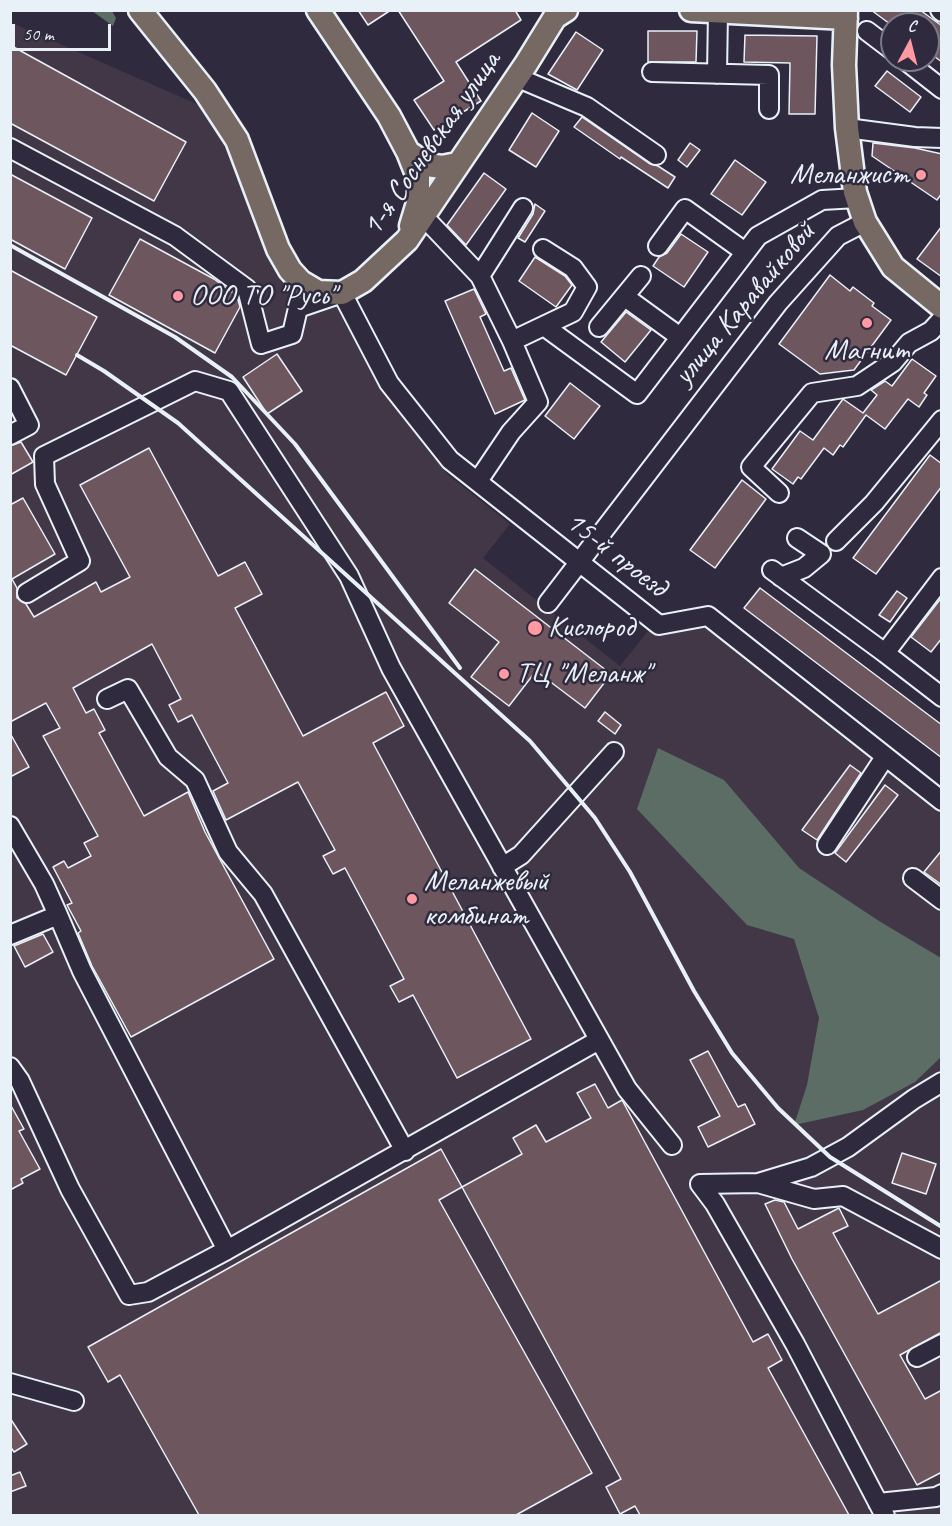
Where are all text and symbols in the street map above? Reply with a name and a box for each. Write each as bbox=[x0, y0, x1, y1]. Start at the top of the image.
scale bar bbox=[15, 12, 114, 50]
north arrow bbox=[880, 12, 940, 72]
text: С bbox=[907, 16, 917, 37]
text: 50 m bbox=[23, 23, 54, 45]
street label: 1-я Сосневская улица bbox=[355, 45, 509, 243]
place label: Меланжист bbox=[790, 157, 909, 193]
marker: Меланжист bbox=[914, 168, 928, 182]
street label: улица Каравайковой bbox=[666, 215, 824, 393]
place label: ООО ТО "Русь" bbox=[190, 278, 335, 314]
marker: ООО ТО "Русь" bbox=[171, 289, 185, 303]
marker: Магнит bbox=[860, 316, 874, 330]
place label: Магнит bbox=[824, 333, 910, 369]
street label: 15-й проезд bbox=[558, 504, 674, 606]
place label: Кислород bbox=[548, 610, 635, 646]
marker: Кислород bbox=[526, 619, 544, 637]
place label: ТЦ "Меланж" bbox=[516, 656, 650, 692]
marker: ТЦ "Меланж" bbox=[497, 667, 511, 681]
place label: Меланжевый комбинат bbox=[424, 864, 549, 934]
marker: Меланжевый комбинат bbox=[405, 892, 419, 906]

